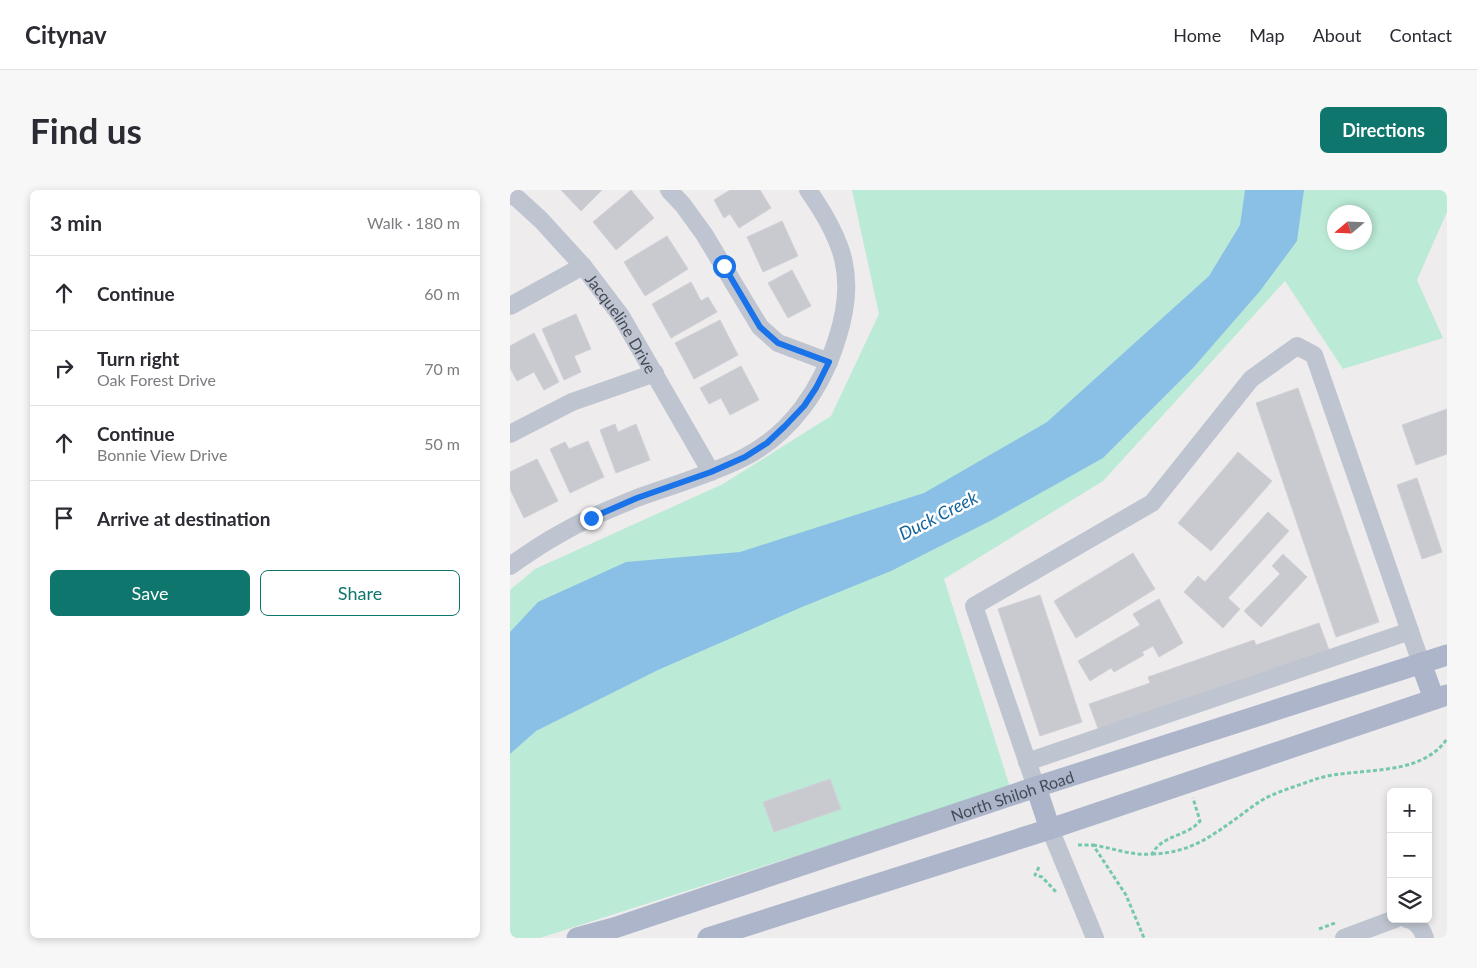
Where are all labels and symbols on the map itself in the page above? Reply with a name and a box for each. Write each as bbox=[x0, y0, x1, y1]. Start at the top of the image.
north arrow bbox=[1327, 205, 1372, 250]
route start bbox=[713, 255, 736, 278]
street label: Jacqueline Drive bbox=[582, 269, 661, 376]
water label: Duck Creek bbox=[895, 486, 982, 544]
route end bbox=[580, 507, 603, 530]
street label: North Shiloh Road bbox=[948, 766, 1076, 824]

